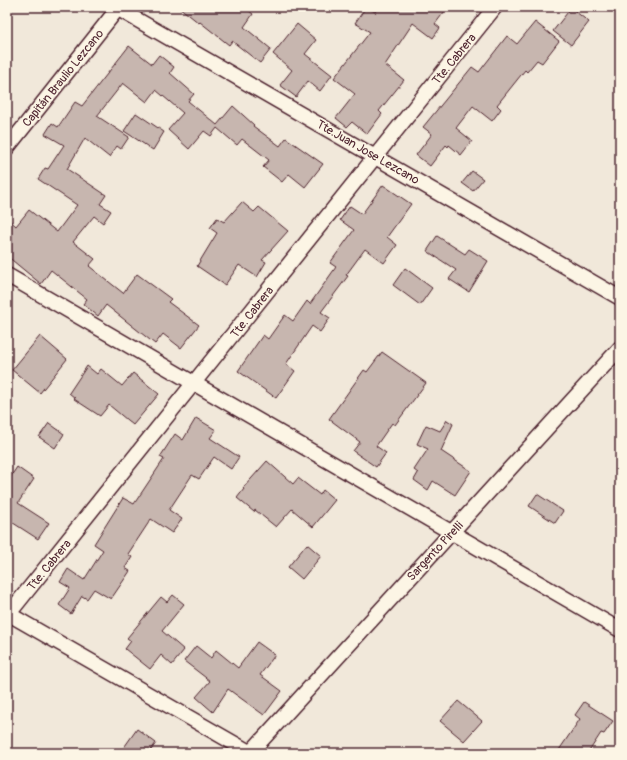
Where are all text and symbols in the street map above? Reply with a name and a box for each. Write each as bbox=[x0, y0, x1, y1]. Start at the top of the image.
street label: Capitán Braulio Lezcano bbox=[20, 26, 108, 130]
street label: Tte. Cabrera bbox=[429, 30, 480, 88]
street label: Tte.Juan Jose Lezcano bbox=[314, 117, 422, 188]
street label: Tte. Cabrera bbox=[228, 283, 277, 341]
street label: Sargento Pirelli bbox=[404, 519, 467, 584]
street label: Tte. Cabrera bbox=[24, 536, 75, 594]

